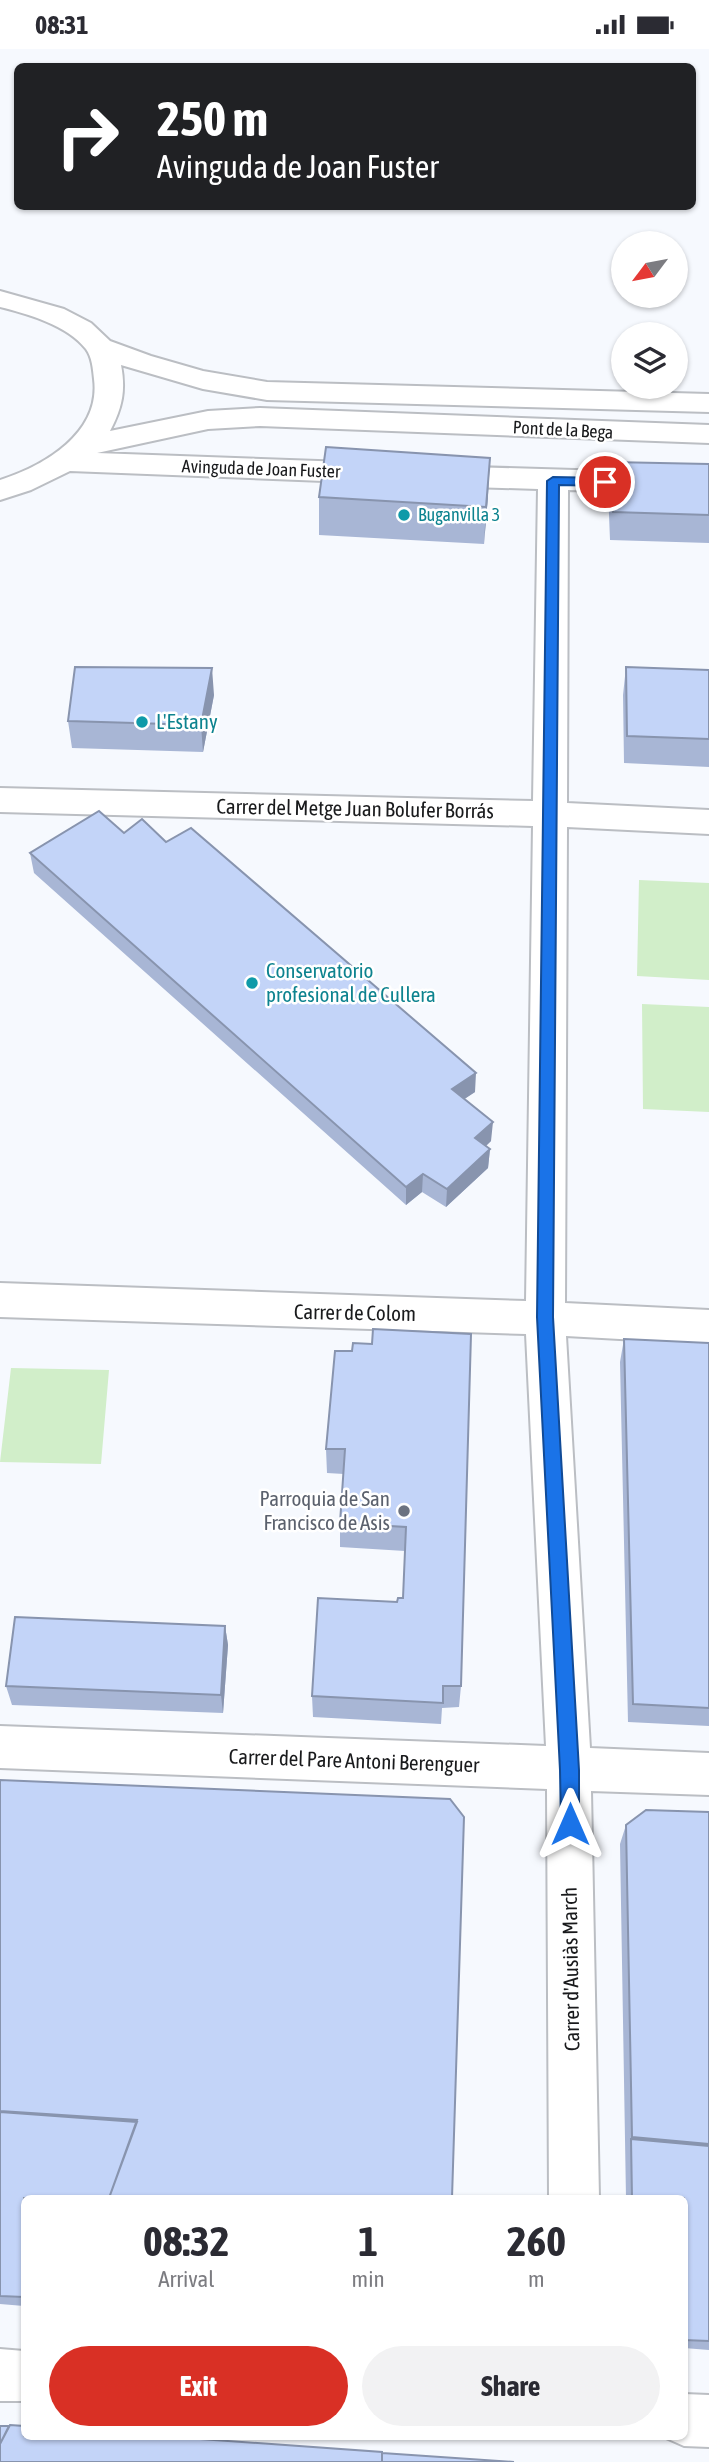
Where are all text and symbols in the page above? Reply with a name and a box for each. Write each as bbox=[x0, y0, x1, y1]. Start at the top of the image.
text: 08:31 bbox=[35, 10, 89, 40]
text: 250 m bbox=[157, 90, 268, 146]
icon: right bbox=[42, 91, 133, 182]
text: Avinguda de Joan Fuster bbox=[157, 148, 439, 185]
north arrow bbox=[611, 231, 688, 308]
map controls bbox=[611, 231, 688, 399]
button: layers bbox=[611, 322, 688, 399]
street label: Pont de la Bega bbox=[512, 416, 614, 443]
pin bbox=[575, 452, 635, 512]
street label: Avinguda de Joan Fuster bbox=[181, 455, 341, 482]
icon: arrive bbox=[586, 463, 624, 501]
place label: Buganvilla 3 bbox=[418, 504, 500, 525]
marker: Buganvilla 3 bbox=[396, 507, 412, 523]
place label: L'Estany bbox=[156, 709, 218, 733]
marker: L'Estany bbox=[134, 714, 150, 730]
street label: Carrer del Metge Juan Bolufer Borrás bbox=[216, 794, 494, 822]
place label: Conservatorio profesional de Cullera bbox=[266, 958, 436, 1006]
marker: Conservatorio profesional de Cullera bbox=[244, 975, 260, 991]
street label: Carrer de Colom bbox=[294, 1299, 416, 1325]
place label: Parroquia de San Francisco de Asis bbox=[259, 1486, 390, 1534]
marker: Parroquia de San Francisco de Asis bbox=[396, 1503, 412, 1519]
street label: Carrer del Pare Antoni Berenguer bbox=[228, 1744, 481, 1776]
position arrow bbox=[533, 1787, 607, 1861]
street label: Carrer d'Ausiàs March bbox=[557, 1887, 583, 2051]
text: 08:32 bbox=[143, 2217, 230, 2265]
text: 1 bbox=[358, 2217, 378, 2265]
text: 260 bbox=[507, 2217, 566, 2265]
text: Arrival bbox=[158, 2266, 214, 2292]
text: min bbox=[352, 2266, 385, 2292]
text: m bbox=[528, 2266, 545, 2292]
button: Exit bbox=[49, 2346, 348, 2426]
button: Share bbox=[362, 2346, 660, 2426]

